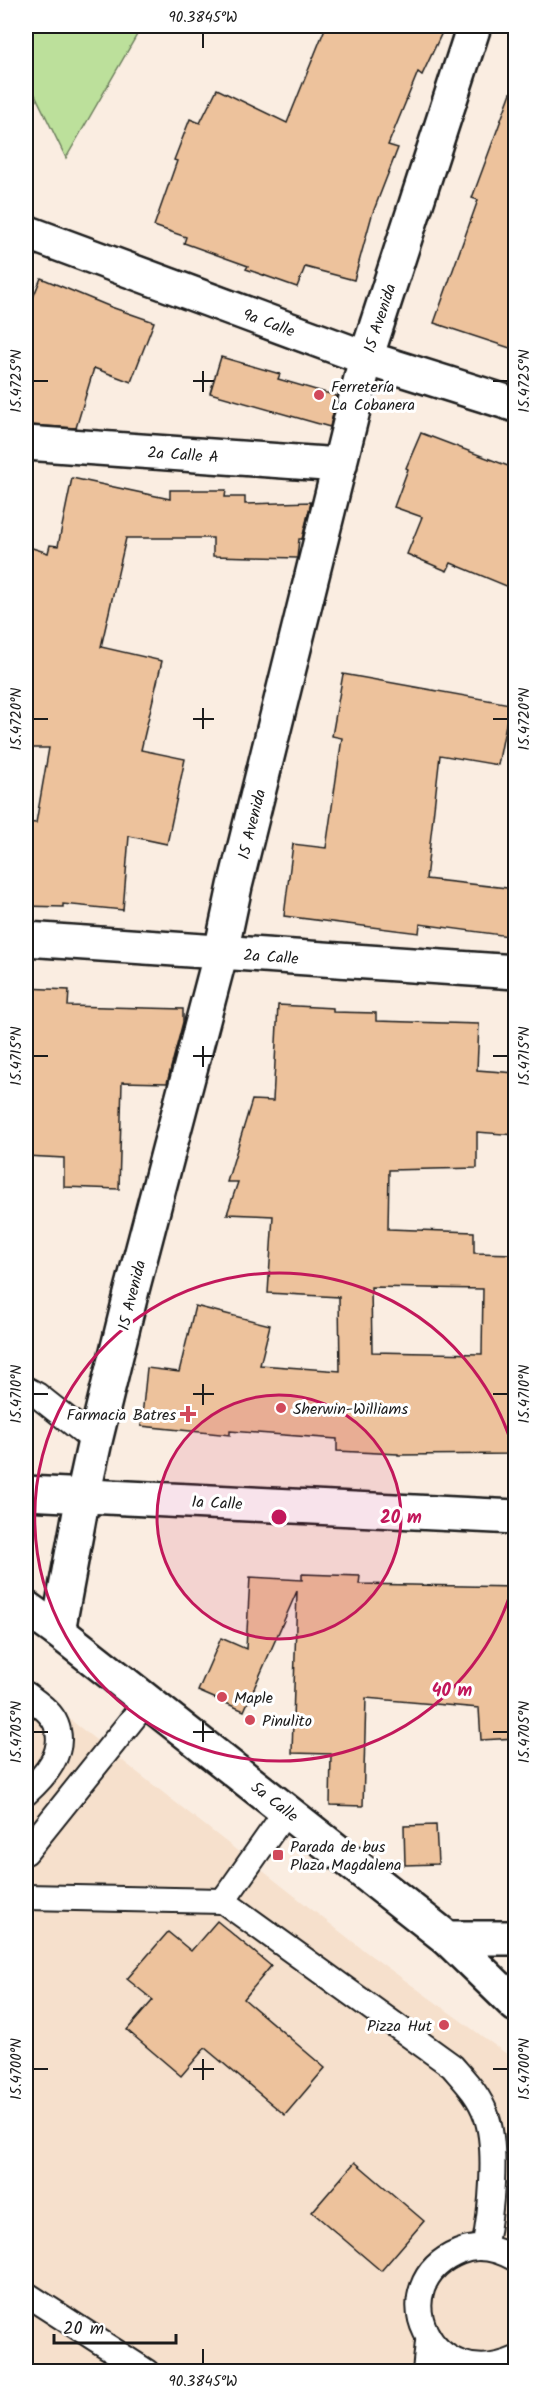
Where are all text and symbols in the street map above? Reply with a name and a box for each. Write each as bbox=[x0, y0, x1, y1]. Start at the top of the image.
text: 90.3845°W bbox=[168, 6, 238, 30]
street label: 15 Avenida bbox=[357, 281, 403, 356]
street label: 9a Calle bbox=[239, 302, 298, 344]
text: 15.4725°N bbox=[5, 349, 29, 413]
text: 15.4725°N bbox=[513, 349, 537, 413]
place label: Ferretería La Cobanera bbox=[331, 375, 415, 418]
marker: Ferretería La Cobanera bbox=[312, 388, 326, 402]
street label: 2a Calle A bbox=[146, 441, 220, 470]
text: 15.4720°N bbox=[5, 688, 29, 750]
text: 15.4720°N bbox=[513, 688, 537, 750]
street label: 15 Avenida bbox=[232, 787, 273, 862]
street label: 2a Calle bbox=[242, 943, 299, 972]
text: 15.4715°N bbox=[5, 1026, 29, 1086]
text: 15.4715°N bbox=[513, 1026, 537, 1086]
street label: 15 Avenida bbox=[112, 1258, 153, 1333]
text: 15.4710°N bbox=[5, 1365, 29, 1423]
text: 15.4710°N bbox=[513, 1365, 537, 1423]
place label: Sherwin-Williams bbox=[293, 1397, 408, 1422]
marker: Sherwin-Williams bbox=[274, 1401, 288, 1415]
place label: Farmacia Batres bbox=[67, 1403, 176, 1428]
marker: Farmacia Batres bbox=[181, 1407, 195, 1421]
street label: 1a Calle bbox=[191, 1490, 243, 1517]
text: 20 m bbox=[380, 1504, 422, 1533]
centre of rings bbox=[269, 1507, 289, 1527]
text: 40 m bbox=[432, 1677, 473, 1706]
place label: Maple bbox=[234, 1686, 273, 1711]
marker: Maple bbox=[215, 1690, 229, 1704]
text: 15.4705°N bbox=[5, 1701, 29, 1763]
text: 15.4705°N bbox=[513, 1701, 537, 1763]
place label: Pinulito bbox=[262, 1709, 312, 1734]
marker: Pinulito bbox=[243, 1713, 257, 1727]
street label: 5a Calle bbox=[245, 1776, 303, 1829]
place label: Parada de bus Plaza Magdalena bbox=[290, 1835, 401, 1878]
marker: Parada de bus Plaza Magdalena bbox=[271, 1848, 285, 1862]
place label: Pizza Hut bbox=[367, 2014, 433, 2039]
marker: Pizza Hut bbox=[437, 2018, 451, 2032]
text: 15.4700°N bbox=[5, 2038, 29, 2100]
text: 15.4700°N bbox=[513, 2038, 537, 2100]
scale bar bbox=[54, 2307, 176, 2345]
text: 20 m bbox=[63, 2315, 104, 2344]
text: 90.3845°W bbox=[168, 2370, 238, 2394]

